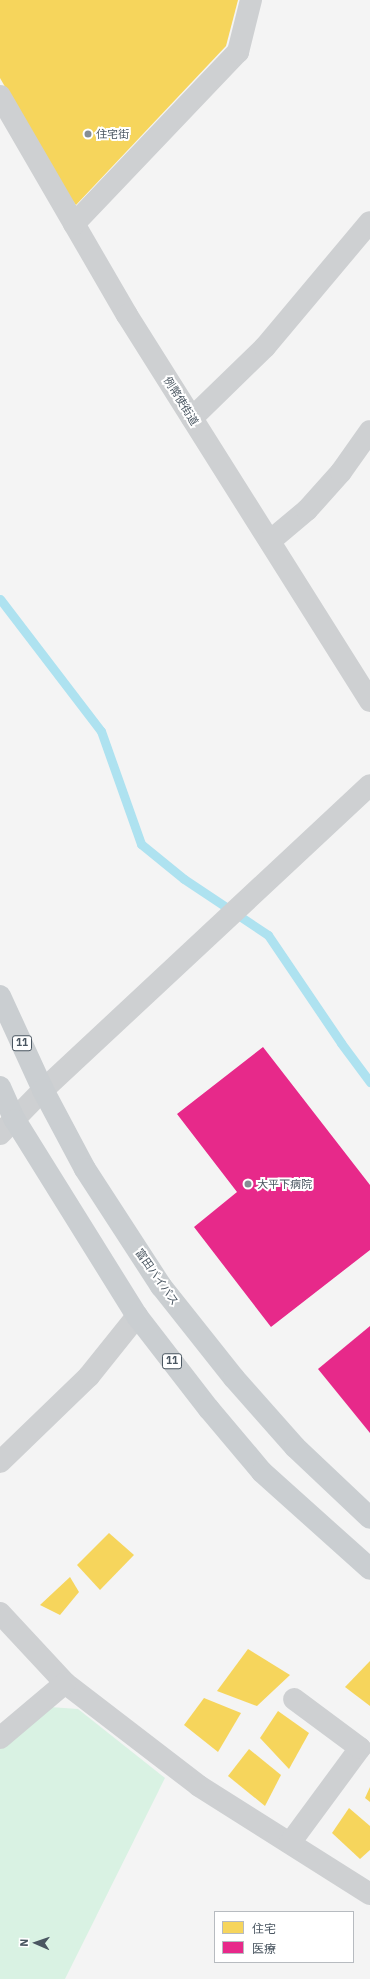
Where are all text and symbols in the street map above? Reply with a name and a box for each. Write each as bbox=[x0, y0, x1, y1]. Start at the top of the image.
place label: 住宅街 bbox=[96, 127, 129, 141]
marker: 住宅街 bbox=[83, 129, 93, 139]
street label: 例幣使街道 bbox=[161, 374, 201, 428]
road number: 11 bbox=[12, 1035, 32, 1051]
place label: 大平下病院 bbox=[257, 1177, 312, 1191]
marker: 大平下病院 bbox=[242, 1178, 254, 1190]
street label: 富田バイパス bbox=[133, 1246, 181, 1308]
road number: 11 bbox=[162, 1353, 182, 1369]
legend bbox=[214, 1911, 354, 1963]
text: 住宅 bbox=[252, 1921, 276, 1936]
north arrow bbox=[16, 1923, 56, 1963]
text: N bbox=[17, 1938, 31, 1947]
text: 医療 bbox=[252, 1941, 276, 1956]

